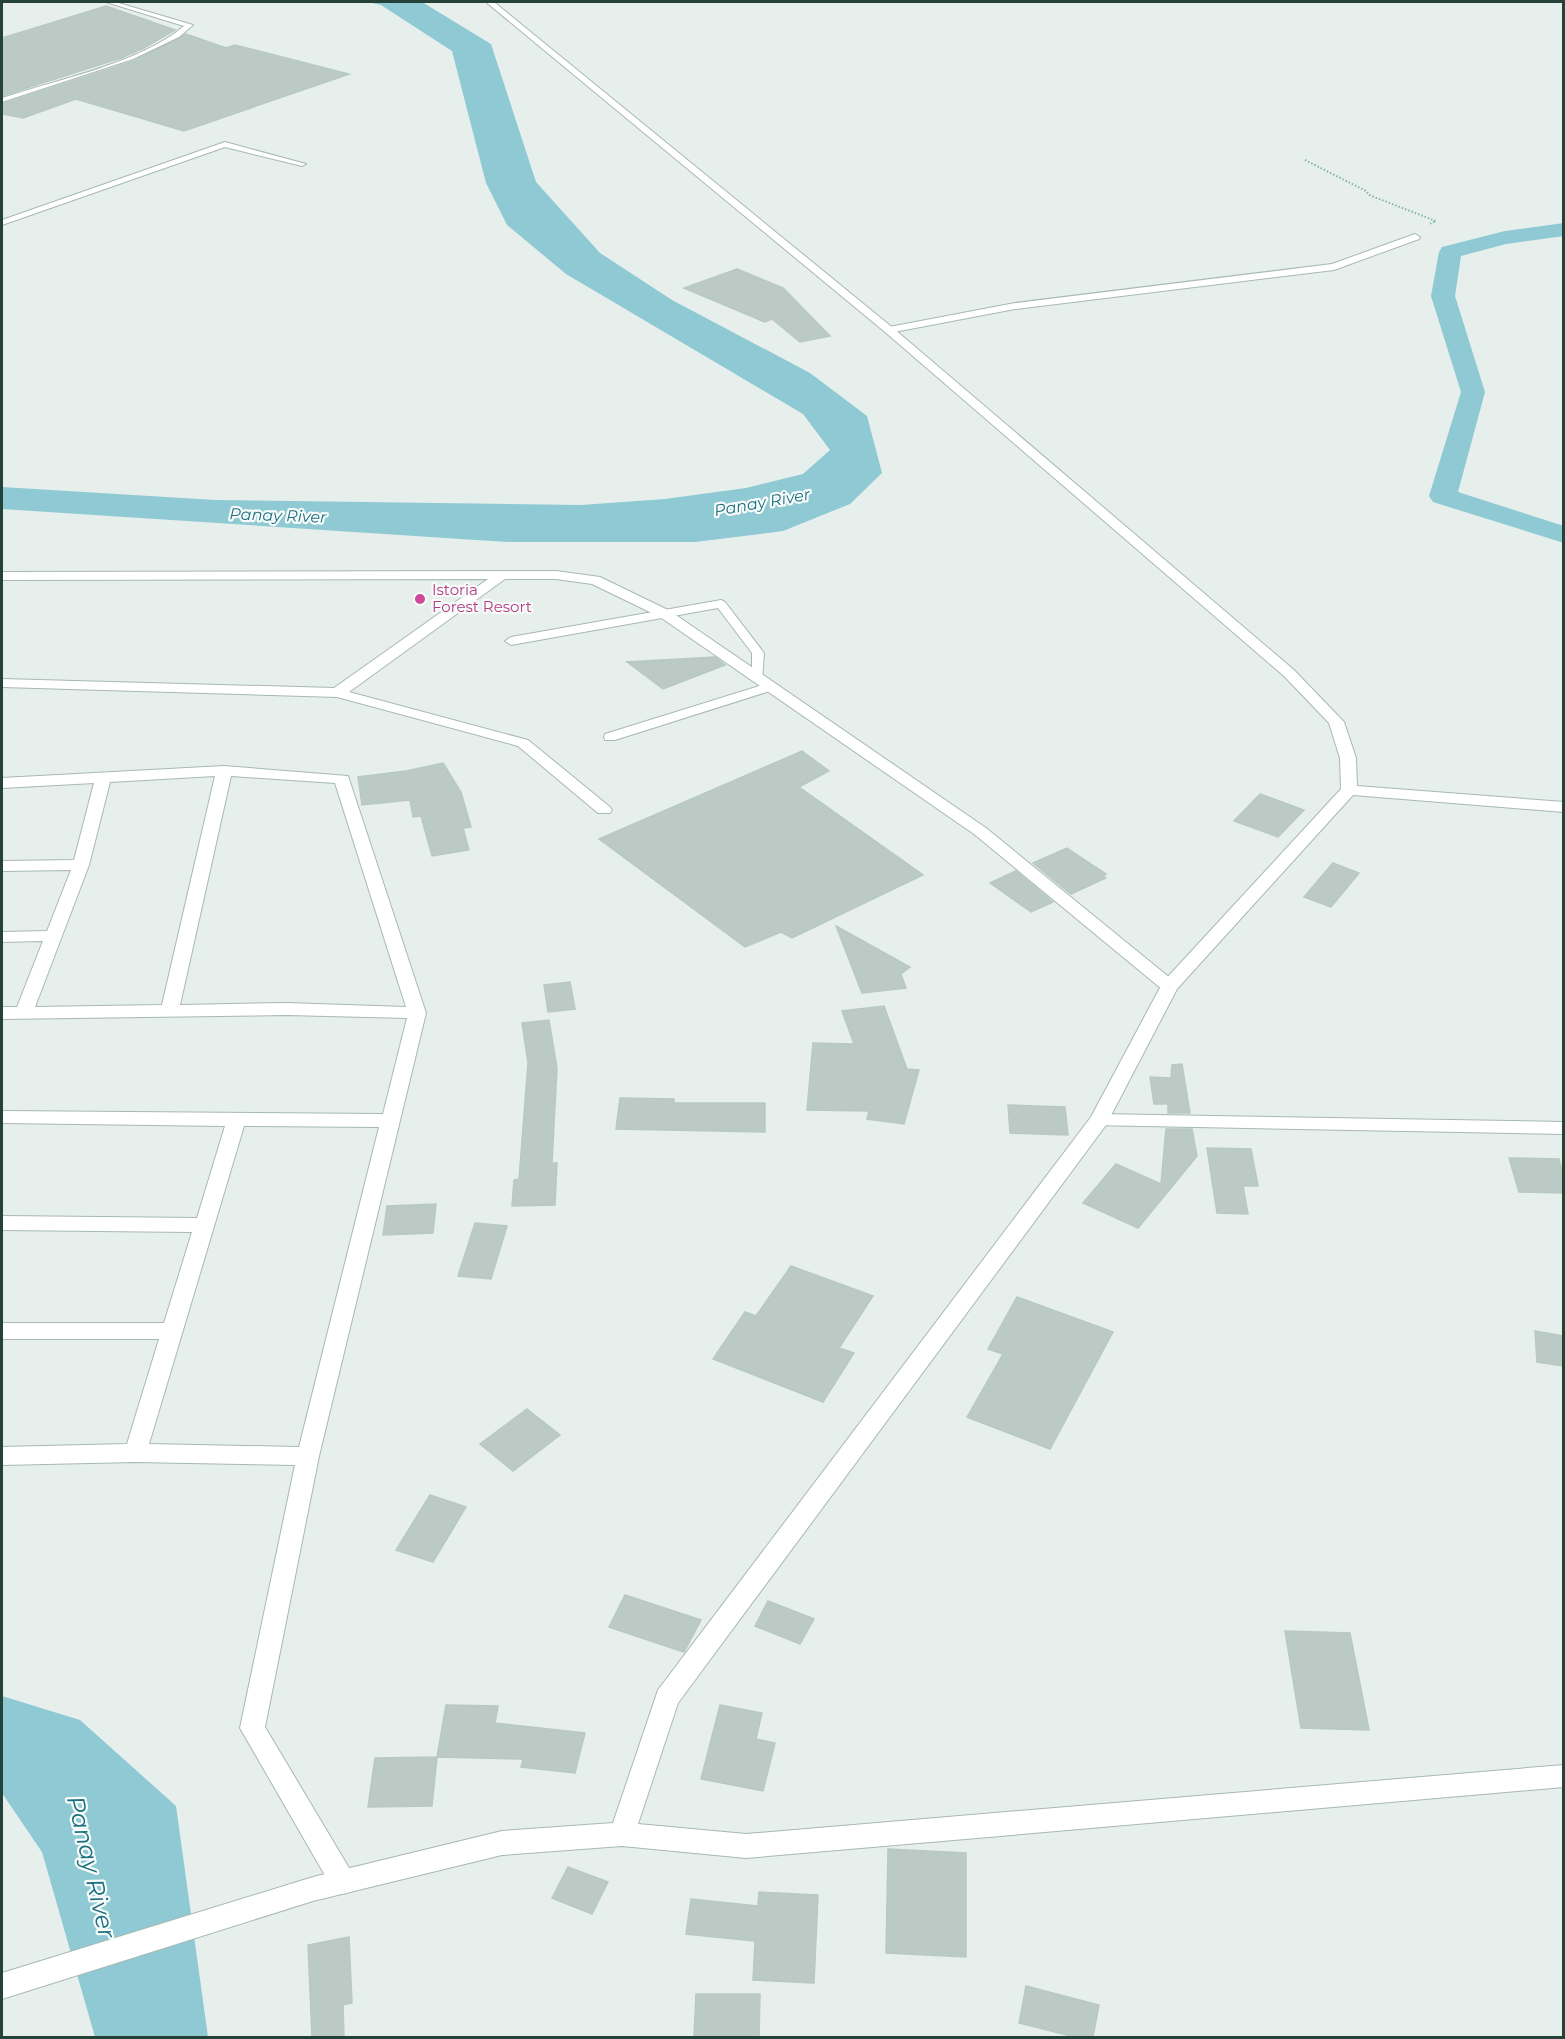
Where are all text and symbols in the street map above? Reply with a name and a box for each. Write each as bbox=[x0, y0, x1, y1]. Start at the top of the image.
water label: Panay River bbox=[713, 485, 812, 520]
water label: Panay River bbox=[229, 504, 327, 527]
place label: Istoria Forest Resort bbox=[432, 580, 532, 616]
marker: Istoria Forest Resort bbox=[413, 592, 427, 606]
water label: Panay River bbox=[61, 1793, 122, 1942]

